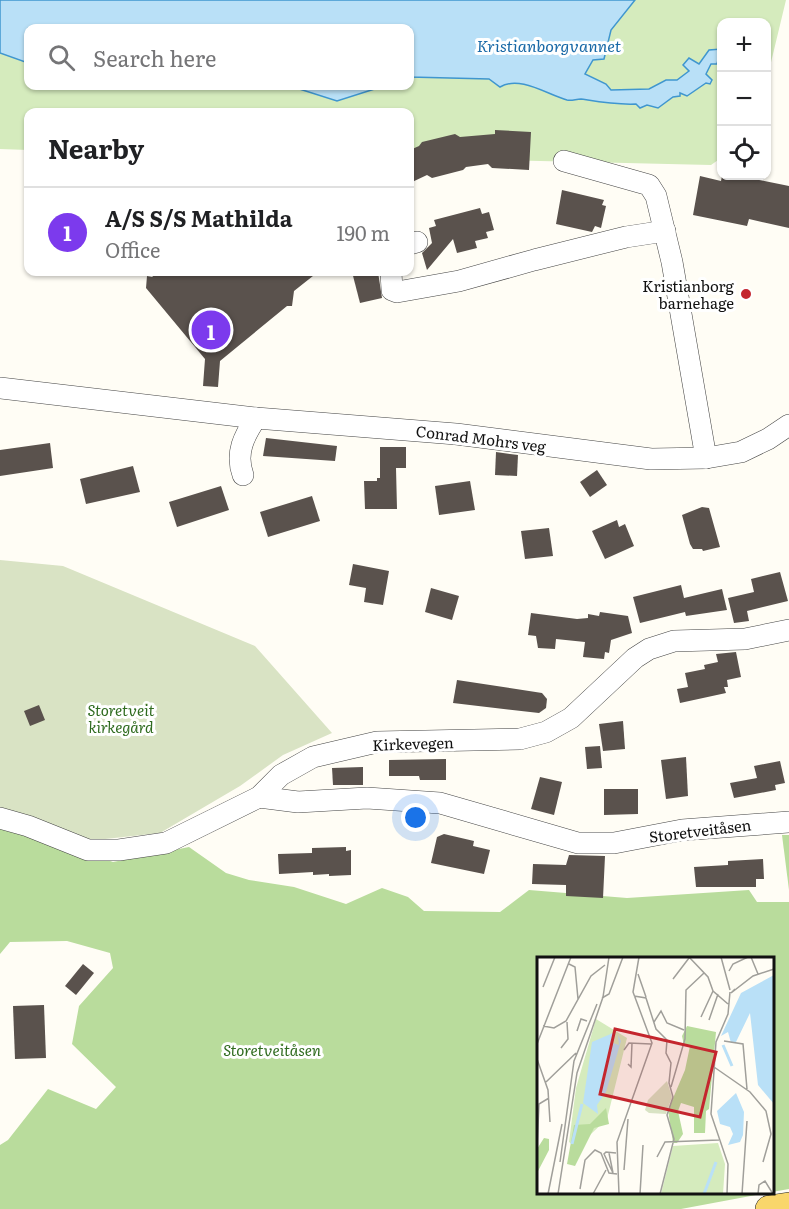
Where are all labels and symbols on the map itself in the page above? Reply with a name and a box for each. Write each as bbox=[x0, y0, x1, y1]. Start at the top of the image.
water label: Kristianborgvannet bbox=[477, 33, 622, 57]
place label: Kristianborg barnehage bbox=[642, 274, 735, 314]
marker: Kristianborg barnehage bbox=[739, 287, 753, 301]
pin: 1 bbox=[192, 308, 230, 352]
street label: Conrad Mohrs veg bbox=[415, 419, 548, 457]
park label: Storetveit kirkegård bbox=[88, 698, 154, 738]
street label: Kirkevegen bbox=[372, 730, 454, 756]
your location bbox=[401, 803, 430, 832]
street label: Storetveitåsen bbox=[647, 812, 753, 848]
inset map bbox=[537, 957, 774, 1194]
park label: Storetveitåsen bbox=[223, 1038, 321, 1061]

